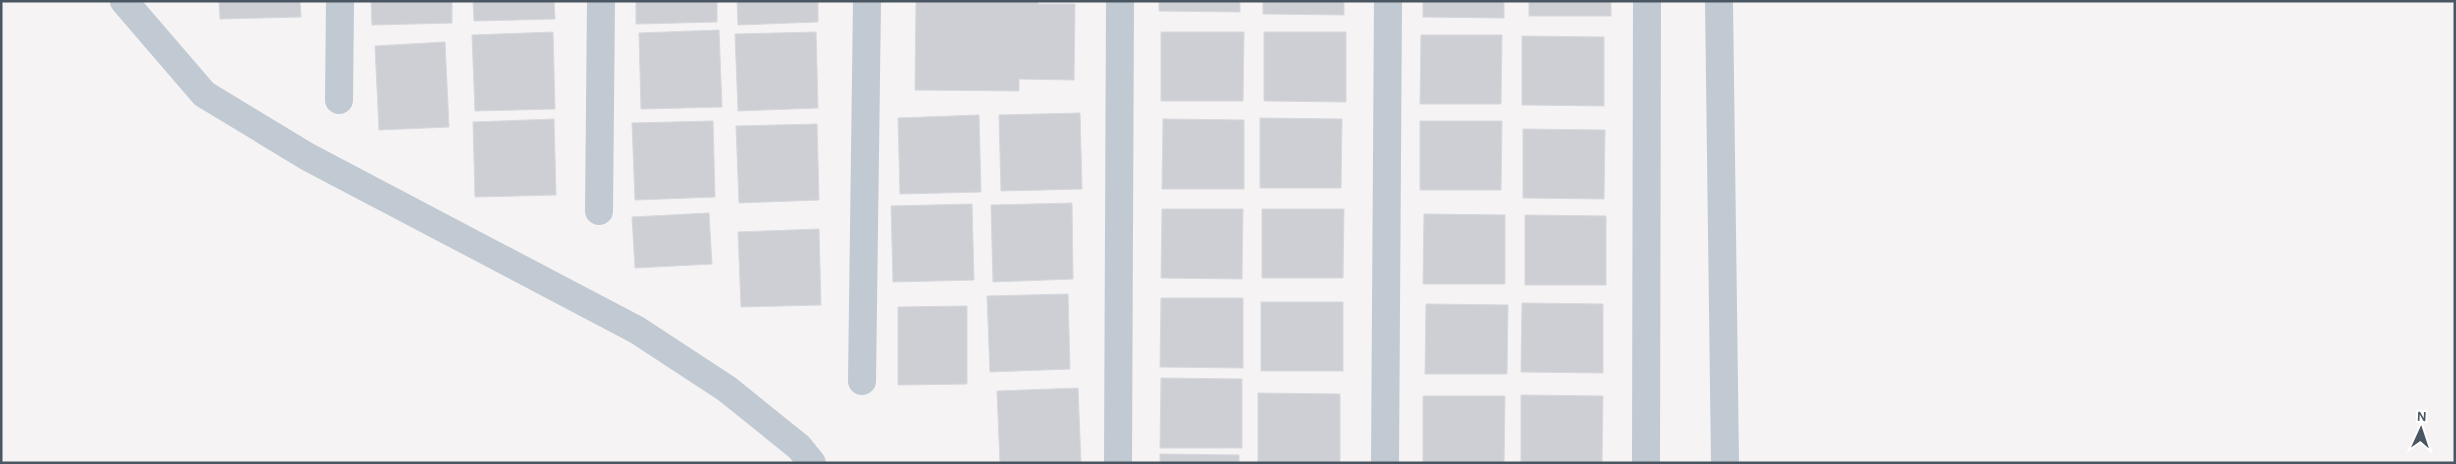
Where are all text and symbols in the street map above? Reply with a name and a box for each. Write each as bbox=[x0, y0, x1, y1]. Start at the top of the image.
north arrow bbox=[2396, 404, 2446, 454]
text: N bbox=[2416, 408, 2427, 425]

